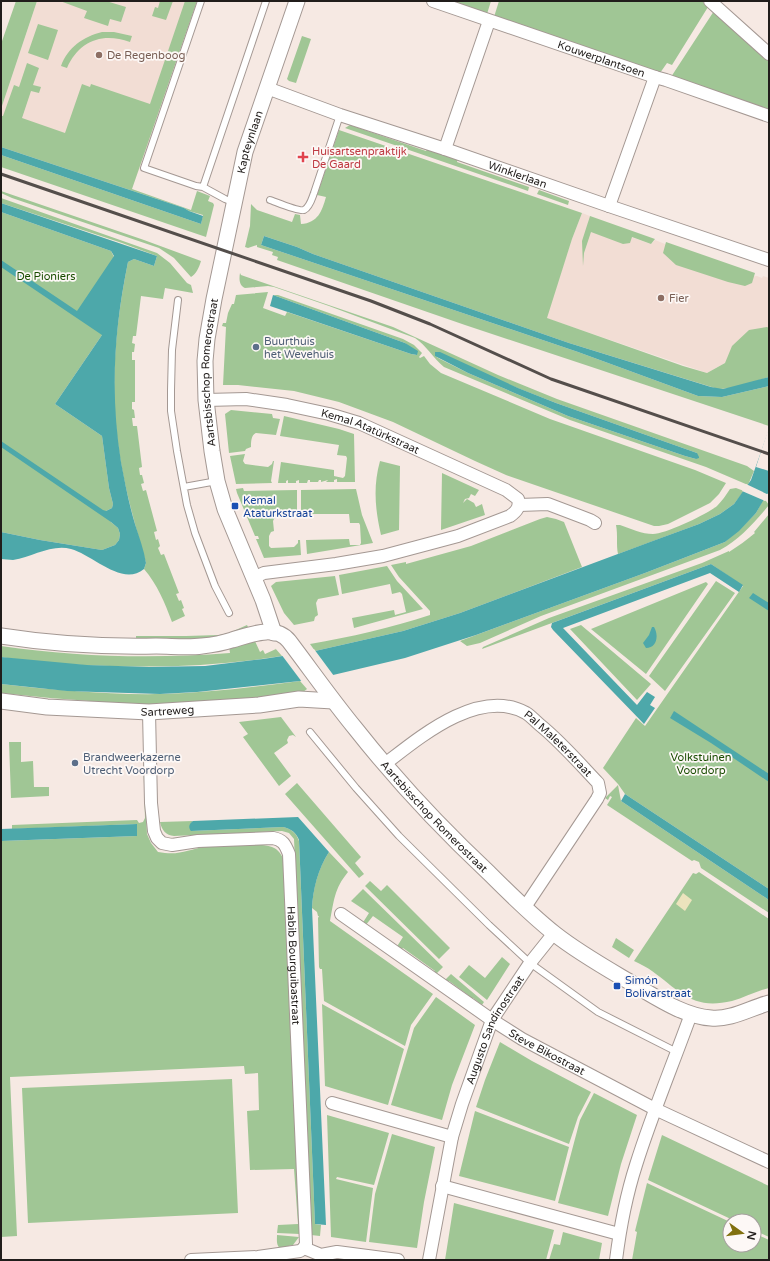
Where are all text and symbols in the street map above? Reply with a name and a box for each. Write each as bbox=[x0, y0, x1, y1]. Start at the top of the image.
street label: Kouwerplantsoen bbox=[556, 38, 647, 80]
place label: De Regenboog bbox=[107, 49, 185, 62]
marker: De Regenboog bbox=[94, 50, 104, 60]
street label: Kapteynlaan bbox=[234, 109, 265, 175]
place label: Huisartsenpraktijk De Gaard bbox=[312, 145, 407, 171]
marker: Huisartsenpraktijk De Gaard bbox=[297, 151, 309, 163]
street label: Winklerlaan bbox=[486, 158, 549, 190]
park label: De Pioniers bbox=[16, 270, 76, 283]
place label: Fier bbox=[669, 292, 690, 305]
marker: Fier bbox=[656, 293, 666, 303]
street label: Aartsbisschop Romerostraat bbox=[198, 297, 221, 447]
place label: Buurthuis het Wevehuis bbox=[264, 335, 334, 361]
marker: Buurthuis het Wevehuis bbox=[251, 342, 261, 352]
street label: Kemal Atatürkstraat bbox=[320, 406, 422, 456]
place label: Kemal Ataturkstraat bbox=[243, 494, 312, 520]
marker: Kemal Ataturkstraat bbox=[230, 501, 240, 511]
street label: Sartreweg bbox=[140, 703, 195, 719]
street label: Pal Maleterstraat bbox=[522, 707, 595, 779]
place label: Brandweerkazerne Utrecht Voordorp bbox=[83, 751, 181, 777]
park label: Volkstuinen Voordorp bbox=[671, 751, 731, 777]
marker: Brandweerkazerne Utrecht Voordorp bbox=[70, 758, 80, 768]
street label: Aartsbisschop Romerostraat bbox=[378, 758, 491, 875]
street label: Habib Bourguibastraat bbox=[285, 906, 303, 1025]
street label: Augusto Sandinostraat bbox=[463, 973, 526, 1086]
place label: Simón Bolivarstraat bbox=[625, 974, 691, 1000]
marker: Simón Bolivarstraat bbox=[612, 981, 622, 991]
street label: Steve Bikostraat bbox=[506, 1026, 587, 1078]
north arrow bbox=[722, 1213, 762, 1253]
text: N bbox=[744, 1229, 759, 1241]

